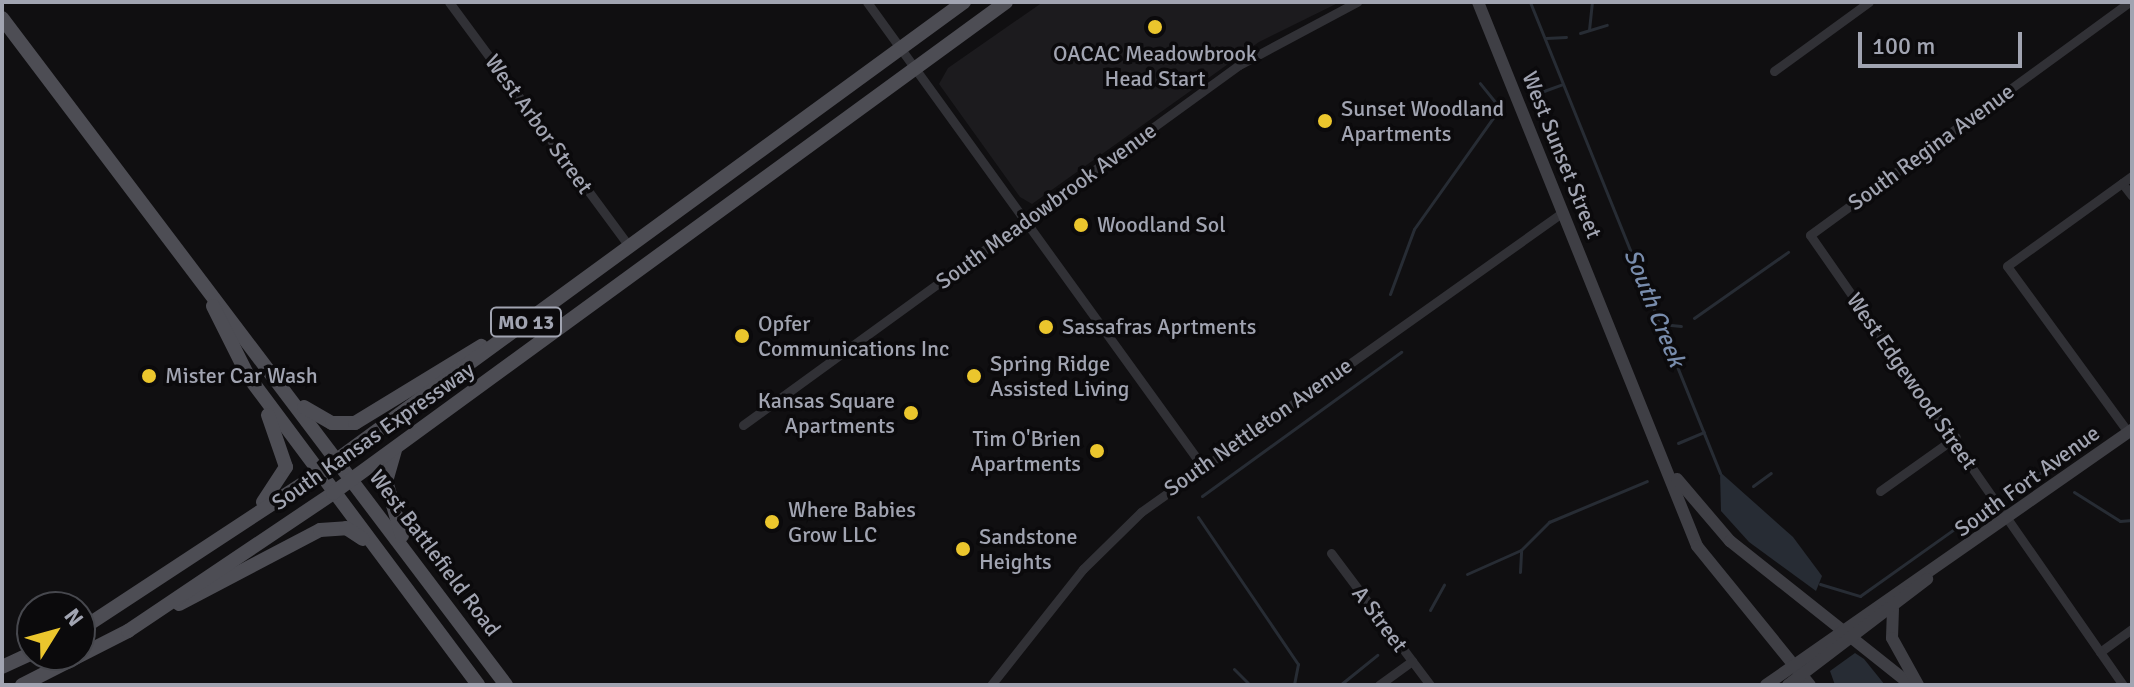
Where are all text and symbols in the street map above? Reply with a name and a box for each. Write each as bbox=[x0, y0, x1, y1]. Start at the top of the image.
scale bar bbox=[1862, 16, 2026, 66]
marker: OACAC Meadowbrook Head Start bbox=[1146, 18, 1164, 36]
text: 100 m bbox=[1872, 31, 1935, 61]
place label: OACAC Meadowbrook Head Start bbox=[1053, 40, 1257, 92]
street label: West Arbor Street bbox=[480, 49, 598, 199]
street label: West Sunset Street bbox=[1516, 68, 1608, 242]
street label: South Regina Avenue bbox=[1843, 78, 2019, 216]
place label: Sunset Woodland Apartments bbox=[1341, 95, 1504, 146]
marker: Sunset Woodland Apartments bbox=[1316, 112, 1334, 130]
street label: South Meadowbrook Avenue bbox=[931, 117, 1161, 295]
place label: Woodland Sol bbox=[1097, 212, 1226, 238]
marker: Woodland Sol bbox=[1072, 216, 1090, 234]
water label: South Creek bbox=[1617, 245, 1691, 371]
street label: West Edgewood Street bbox=[1841, 288, 1983, 474]
road number: MO 13 bbox=[490, 306, 562, 338]
place label: Opfer Communications Inc bbox=[758, 310, 949, 362]
place label: Sassafras Aprtments bbox=[1062, 314, 1256, 340]
marker: Sassafras Aprtments bbox=[1037, 318, 1055, 336]
marker: Opfer Communications Inc bbox=[733, 327, 751, 345]
place label: Spring Ridge Assisted Living bbox=[990, 350, 1129, 402]
street label: South Nettleton Avenue bbox=[1159, 352, 1357, 502]
street label: South Kansas Expressway bbox=[267, 356, 479, 516]
place label: Mister Car Wash bbox=[165, 363, 318, 389]
marker: Mister Car Wash bbox=[140, 367, 158, 385]
marker: Spring Ridge Assisted Living bbox=[965, 367, 983, 385]
place label: Kansas Square Apartments bbox=[758, 387, 895, 438]
marker: Kansas Square Apartments bbox=[902, 404, 920, 422]
street label: South Fort Avenue bbox=[1950, 420, 2104, 542]
place label: Tim O'Brien Apartments bbox=[971, 425, 1081, 476]
marker: Tim O'Brien Apartments bbox=[1088, 442, 1106, 460]
street label: West Battlefield Road bbox=[364, 465, 506, 641]
place label: Where Babies Grow LLC bbox=[788, 496, 916, 548]
marker: Where Babies Grow LLC bbox=[763, 513, 781, 531]
place label: Sandstone Heights bbox=[979, 523, 1078, 574]
marker: Sandstone Heights bbox=[954, 540, 972, 558]
street label: A Street bbox=[1347, 581, 1413, 657]
north arrow bbox=[16, 591, 96, 671]
text: N bbox=[59, 603, 89, 632]

